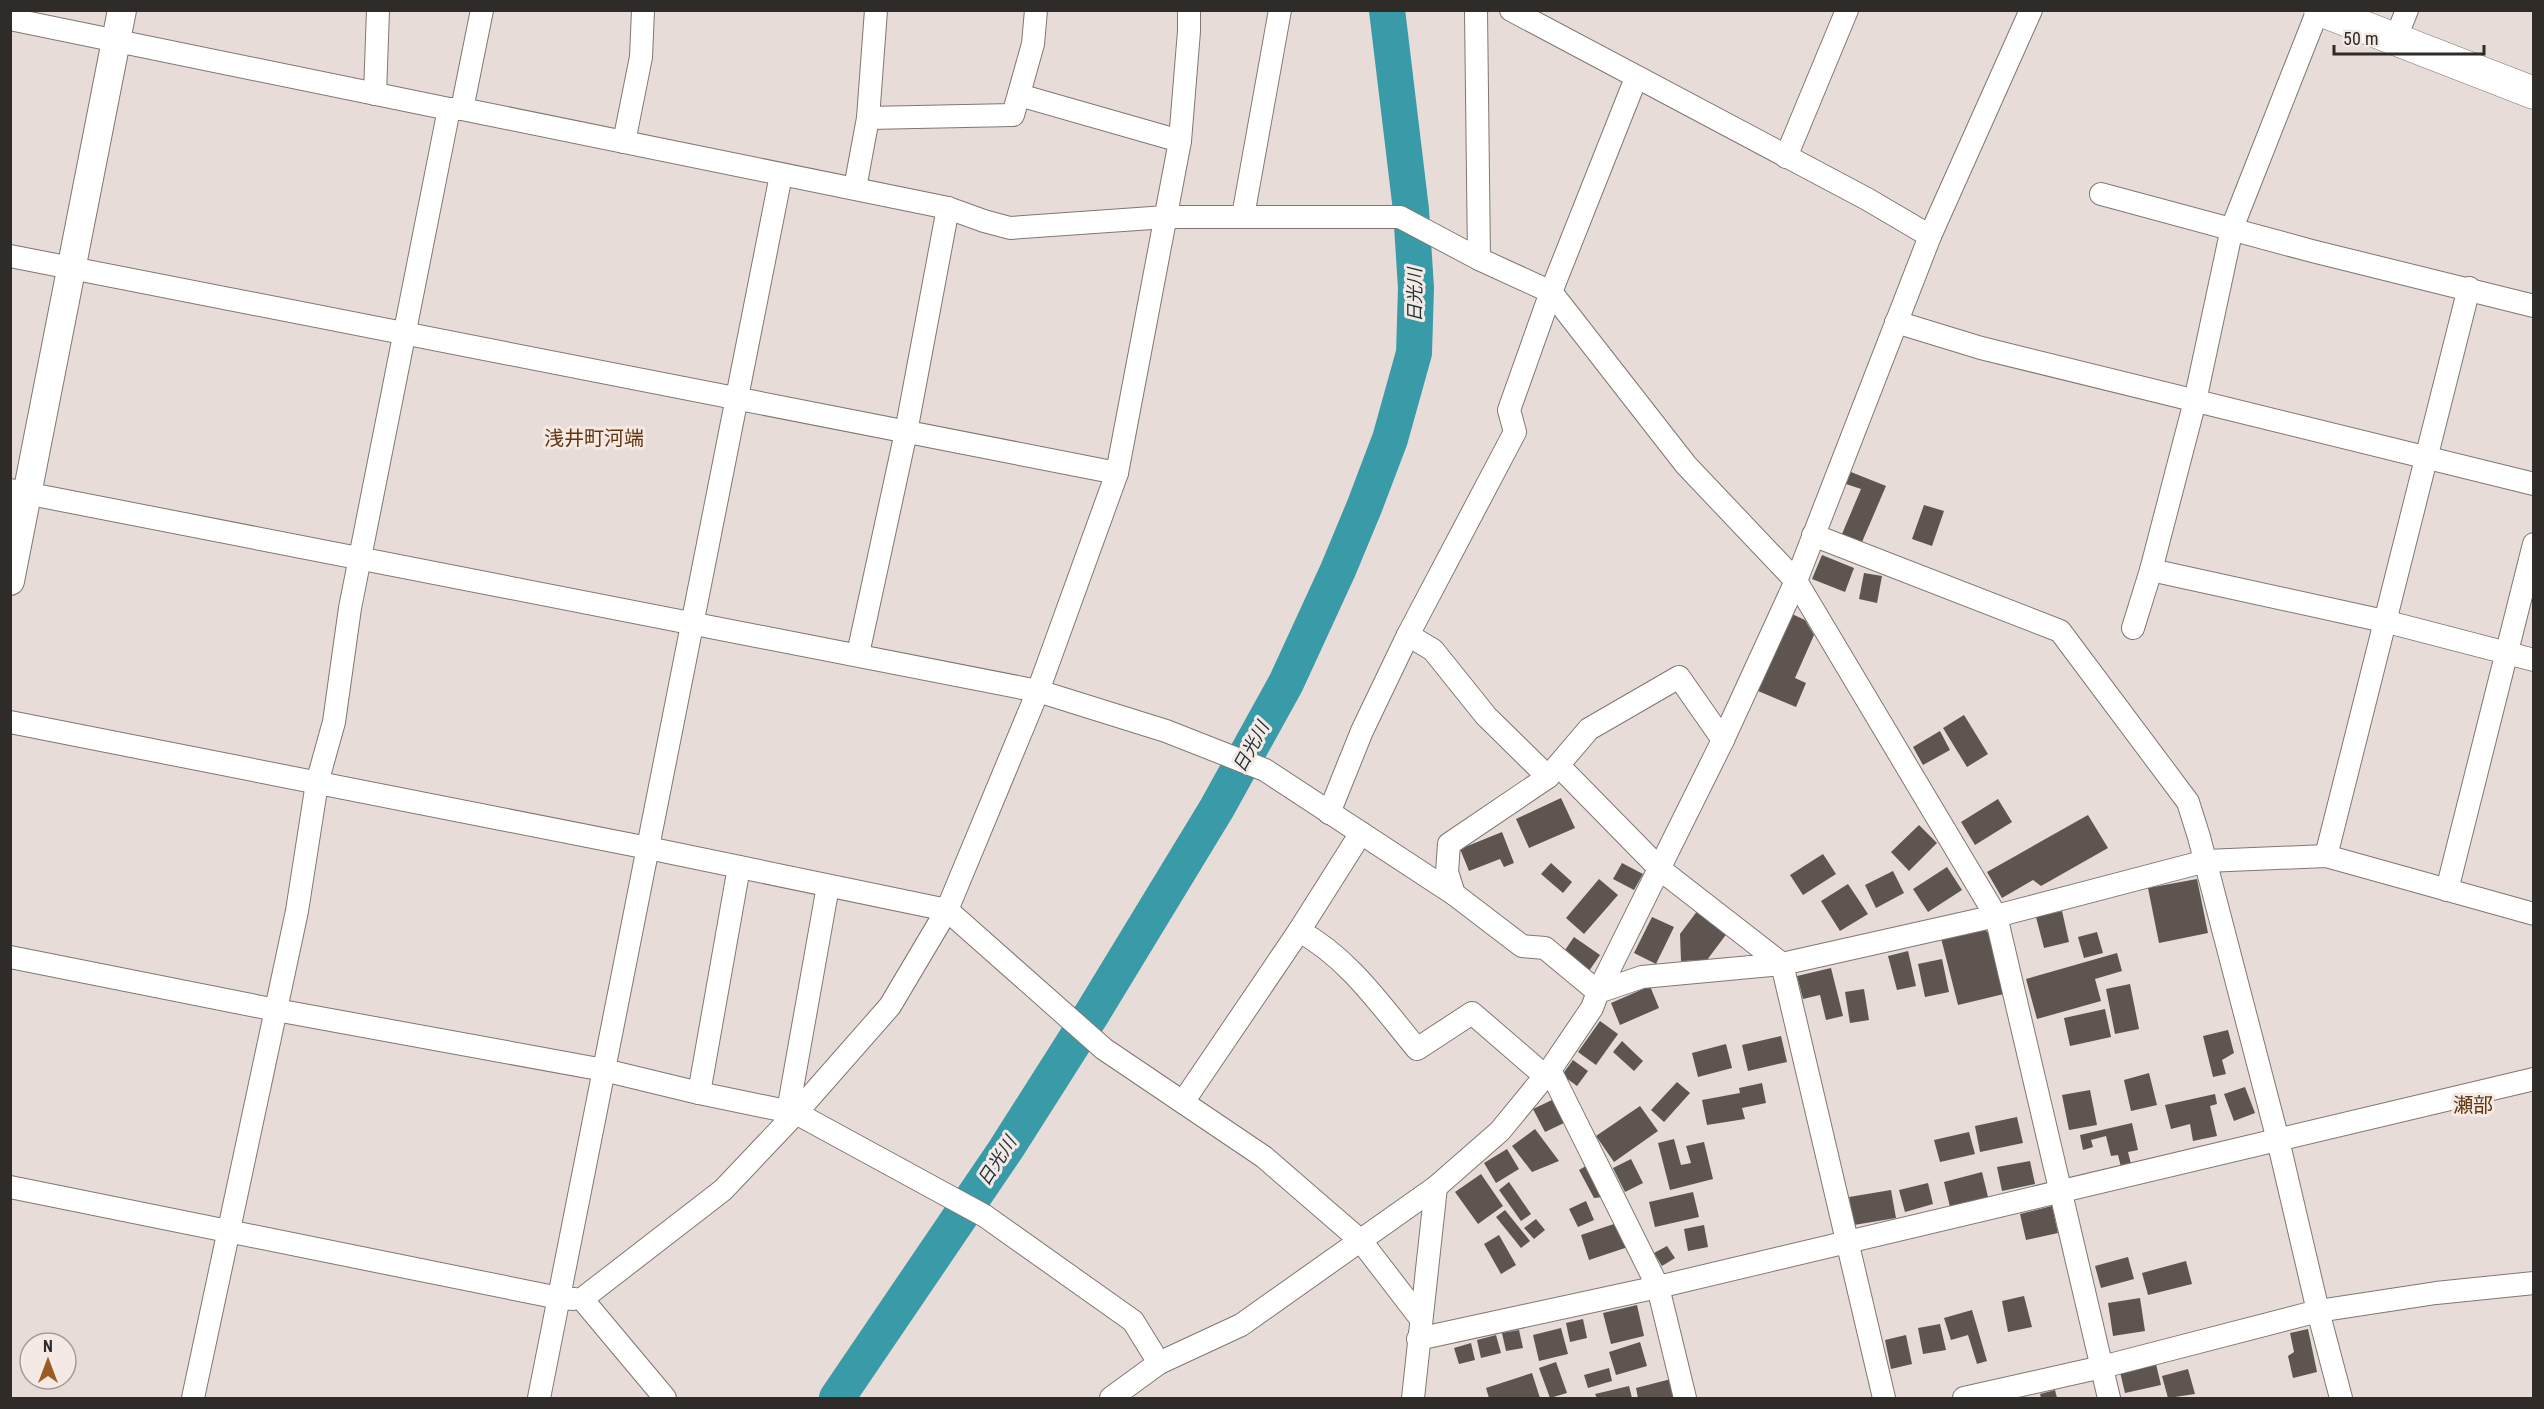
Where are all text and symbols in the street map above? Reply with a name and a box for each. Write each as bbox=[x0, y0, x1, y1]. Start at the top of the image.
scale bar bbox=[2334, 18, 2484, 56]
text: 50 m bbox=[2343, 28, 2378, 49]
water label: 日光川 bbox=[1404, 266, 1425, 322]
district label: 浅井町河端 bbox=[544, 426, 644, 450]
water label: 日光川 bbox=[1228, 716, 1274, 775]
district label: 瀬部 bbox=[2453, 1093, 2493, 1117]
water label: 日光川 bbox=[973, 1131, 1021, 1189]
north arrow bbox=[18, 1331, 78, 1391]
text: N bbox=[43, 1337, 53, 1356]

